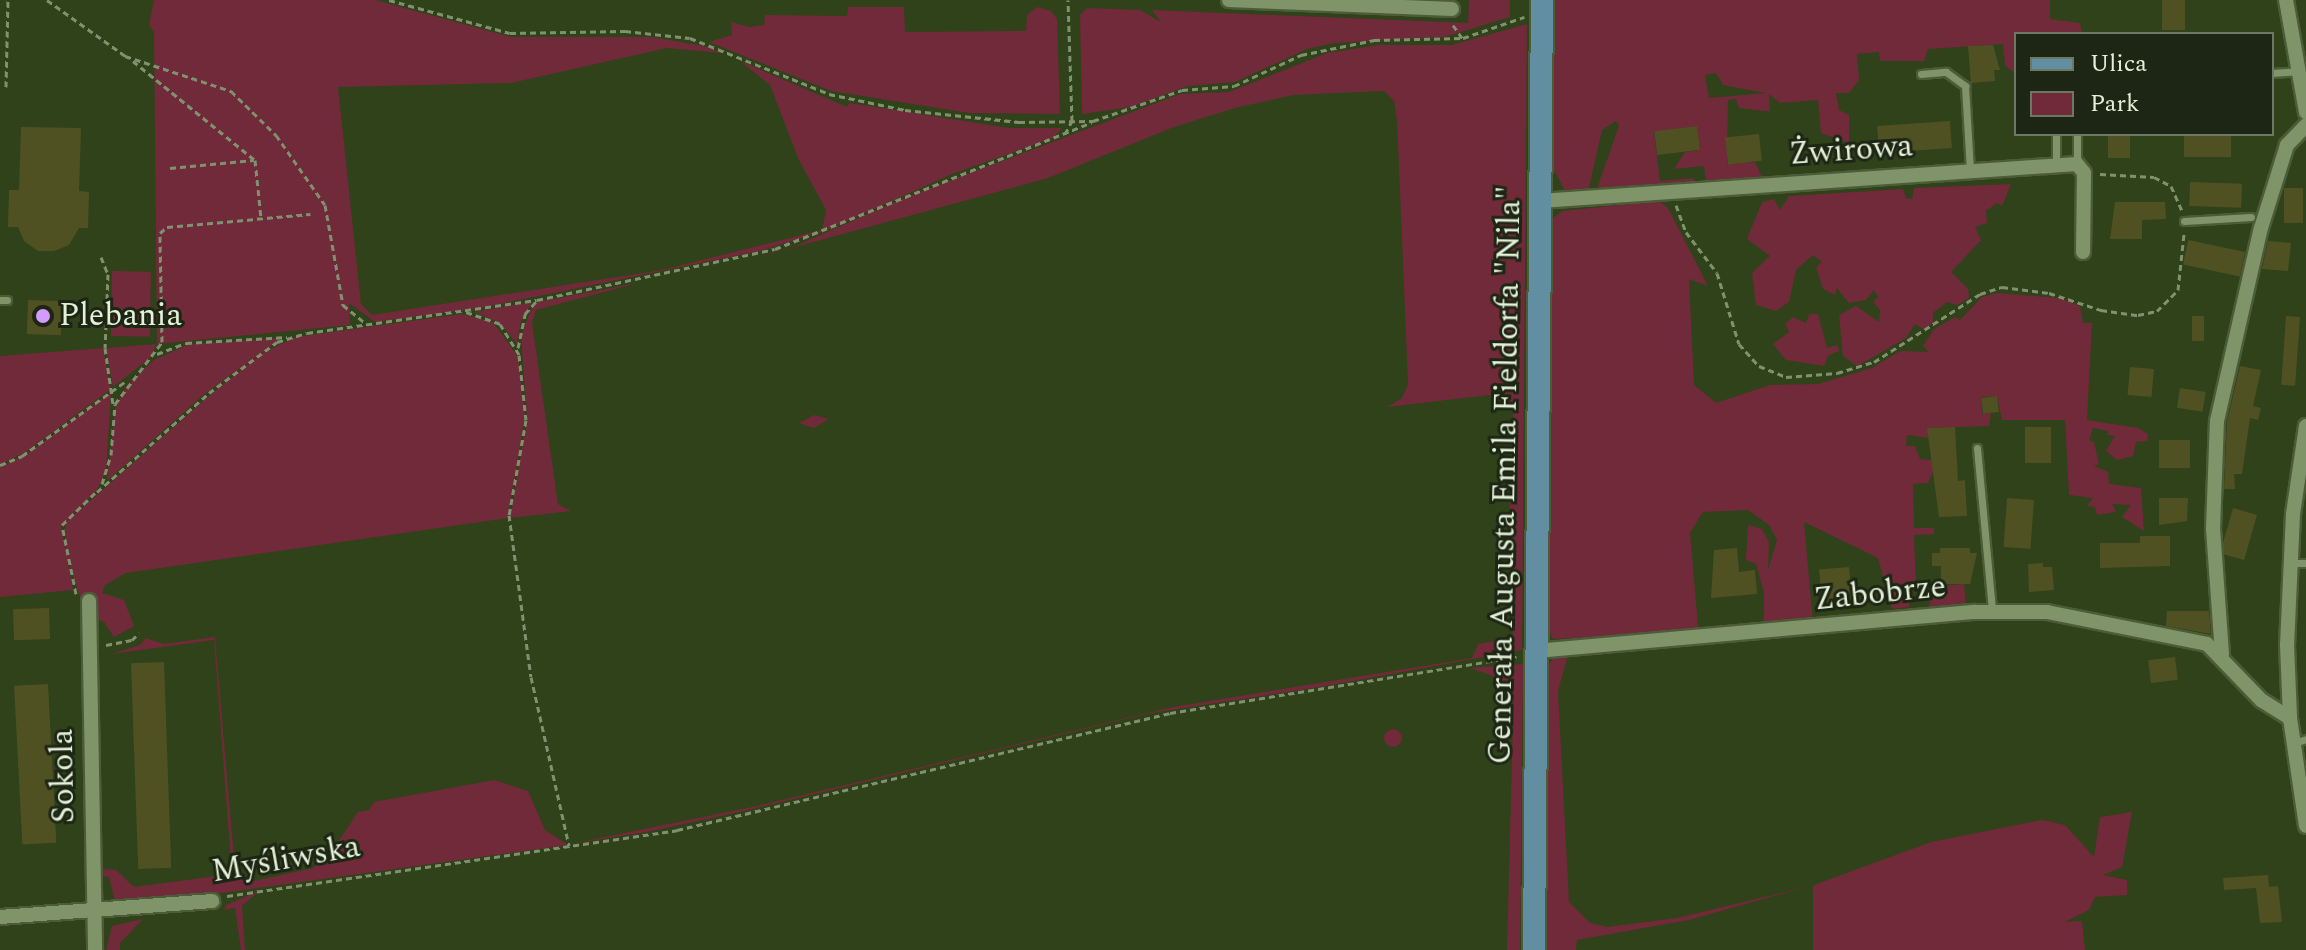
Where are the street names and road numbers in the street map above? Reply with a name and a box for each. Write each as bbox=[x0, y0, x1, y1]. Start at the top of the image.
street label: Żwirowa bbox=[1788, 128, 1914, 174]
street label: Generała Augusta Emila Fieldorfa "Nila" bbox=[1482, 185, 1530, 765]
street label: Zabobrze bbox=[1812, 568, 1948, 620]
street label: Sokola bbox=[44, 728, 84, 824]
street label: Myśliwska bbox=[209, 828, 363, 892]

